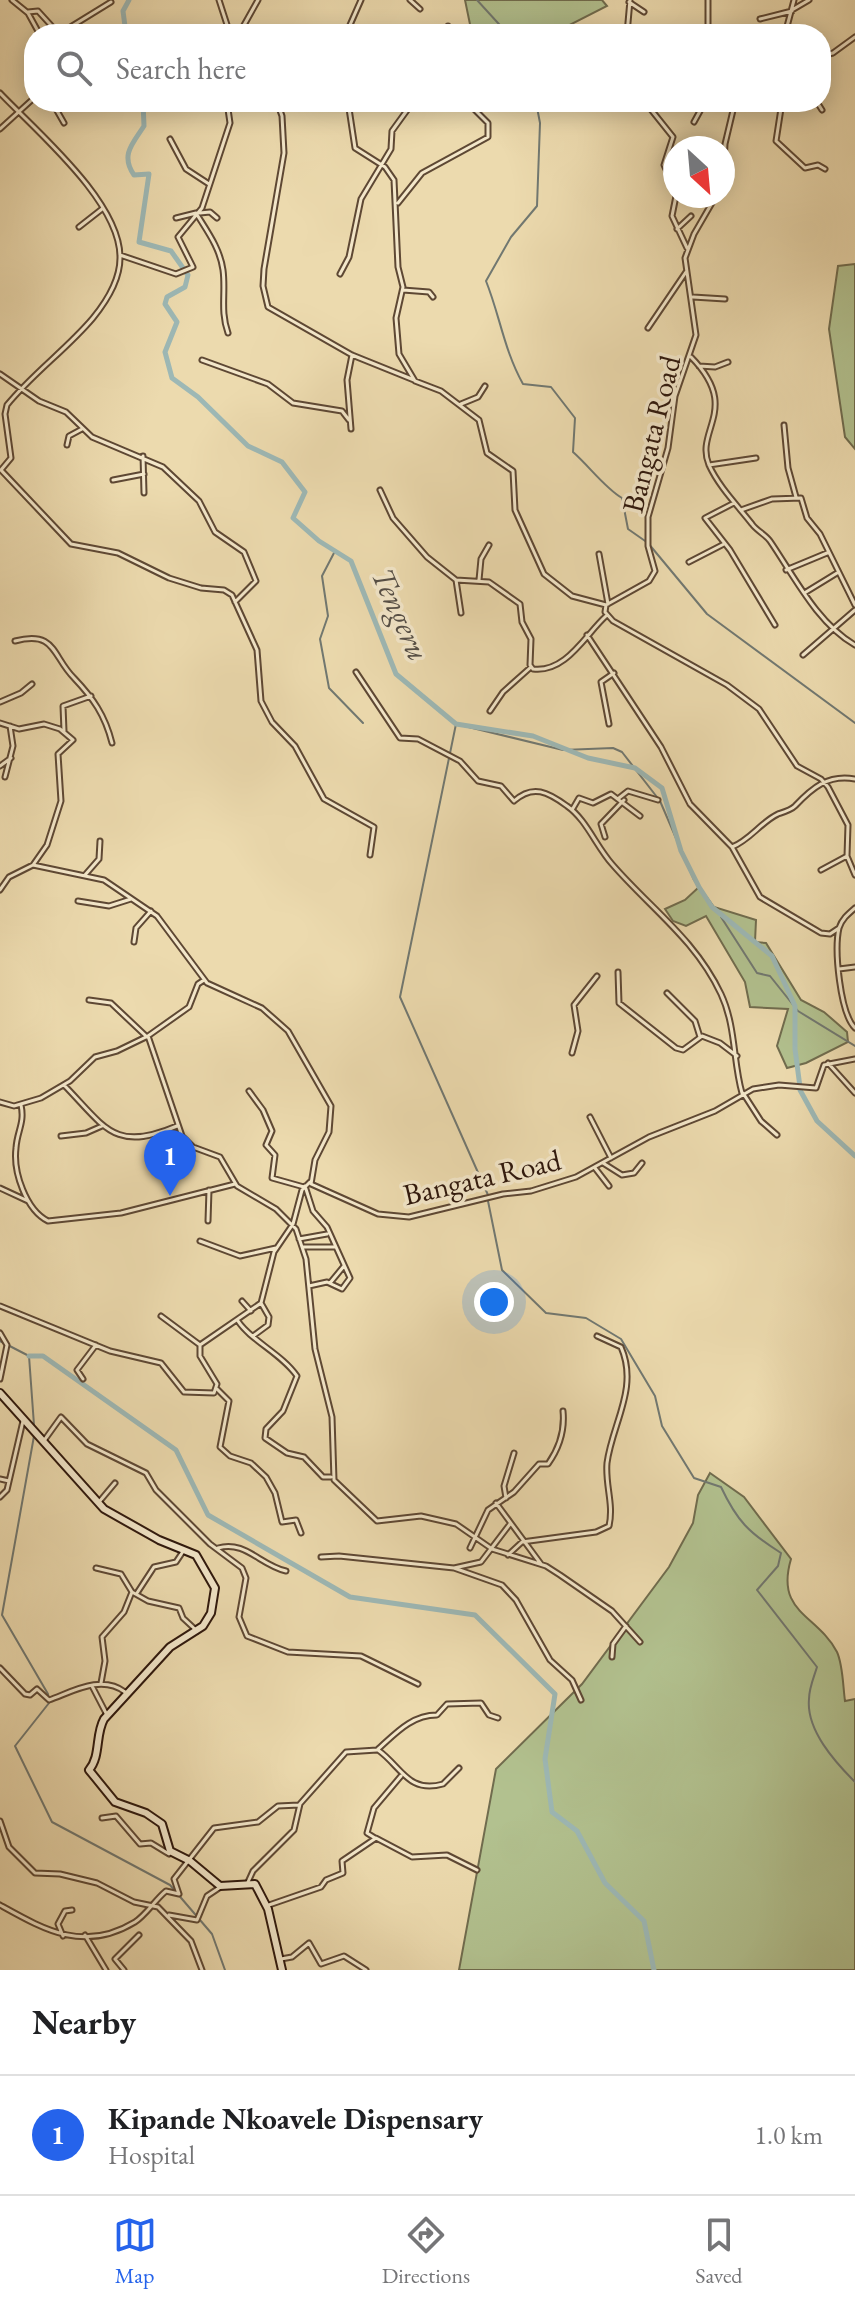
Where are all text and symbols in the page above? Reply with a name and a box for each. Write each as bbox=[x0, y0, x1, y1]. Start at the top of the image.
search box bbox=[24, 24, 831, 112]
icon: search bbox=[52, 46, 96, 90]
text: Search here bbox=[116, 49, 246, 88]
north arrow bbox=[663, 136, 735, 208]
street label: Bangata Road bbox=[613, 351, 690, 517]
water label: Tengeru bbox=[362, 561, 440, 667]
pin: 1 bbox=[144, 1130, 196, 1196]
street label: Bangata Road bbox=[399, 1140, 565, 1214]
your location bbox=[474, 1282, 514, 1322]
text: Nearby bbox=[32, 2000, 136, 2044]
text: Kipande Nkoavele Dispensary bbox=[108, 2099, 483, 2138]
text: 1 bbox=[51, 2118, 65, 2152]
text: 1.0 km bbox=[754, 2118, 823, 2152]
text: Hospital bbox=[108, 2138, 195, 2172]
tab: Map bbox=[113, 2213, 157, 2290]
tab: Directions bbox=[382, 2213, 470, 2290]
tab: Saved bbox=[695, 2213, 742, 2290]

